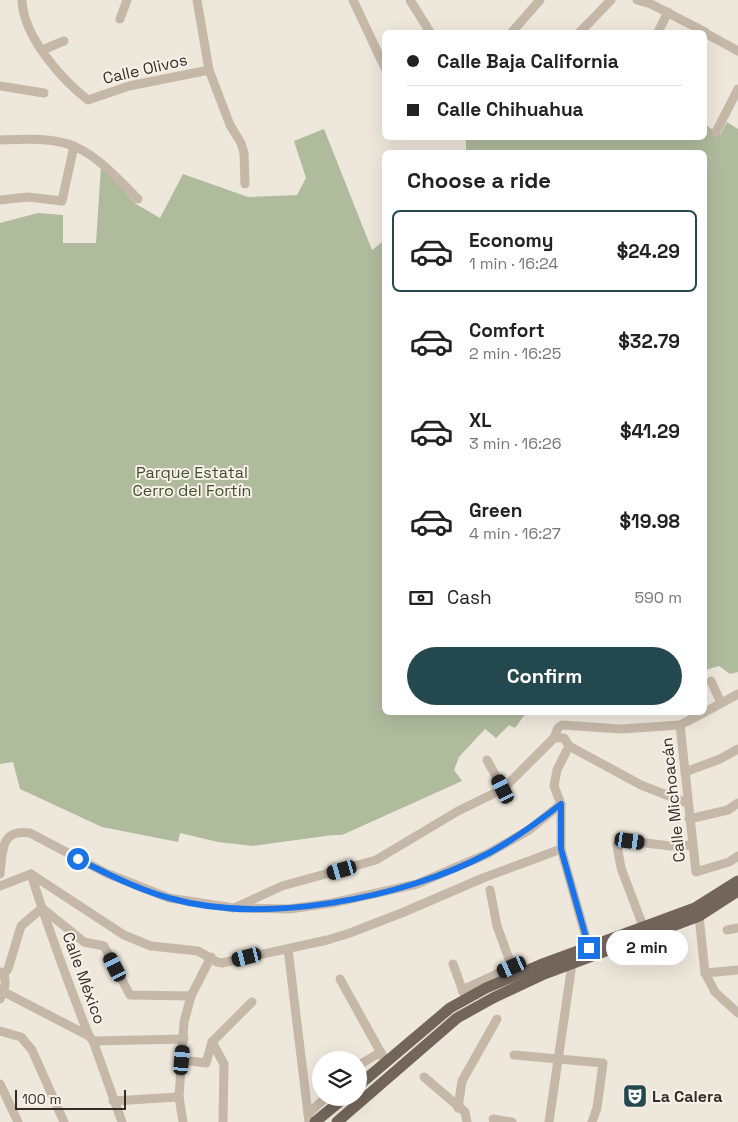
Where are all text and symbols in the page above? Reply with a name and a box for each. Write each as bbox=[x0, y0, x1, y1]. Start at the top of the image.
street label: Calle Olivos bbox=[101, 49, 189, 89]
text: Calle Baja California bbox=[437, 49, 619, 74]
text: Calle Chihuahua bbox=[437, 97, 584, 122]
text: Choose a ride bbox=[407, 166, 551, 194]
text: Economy bbox=[469, 228, 553, 253]
icon: car bbox=[409, 229, 454, 274]
text: $24.29 bbox=[617, 239, 680, 264]
text: 1 min · 16:24 bbox=[469, 253, 558, 274]
text: Comfort bbox=[469, 318, 545, 343]
icon: car bbox=[409, 319, 454, 364]
text: $32.79 bbox=[618, 329, 680, 354]
text: 2 min · 16:25 bbox=[469, 343, 561, 364]
text: XL bbox=[469, 408, 492, 433]
icon: car bbox=[409, 409, 454, 454]
text: $41.29 bbox=[620, 419, 680, 444]
text: 3 min · 16:26 bbox=[469, 433, 561, 454]
park label: Parque Estatal Cerro del Fortín bbox=[133, 462, 251, 501]
text: Green bbox=[469, 498, 522, 523]
icon: car bbox=[409, 499, 454, 544]
text: $19.98 bbox=[620, 509, 680, 534]
text: 4 min · 16:27 bbox=[469, 523, 561, 544]
icon: cash bbox=[407, 584, 435, 612]
text: Cash bbox=[447, 585, 492, 610]
text: 590 m bbox=[634, 587, 682, 608]
button: Confirm bbox=[407, 647, 682, 705]
street label: Calle Michoacán bbox=[656, 737, 690, 863]
car bbox=[489, 772, 516, 806]
car bbox=[614, 831, 645, 851]
route start bbox=[67, 848, 89, 870]
car bbox=[325, 859, 358, 881]
street label: Calle México bbox=[58, 929, 110, 1027]
callout: 2 min bbox=[606, 930, 689, 966]
route end bbox=[578, 937, 600, 959]
text: 2 min bbox=[626, 937, 668, 958]
car bbox=[230, 946, 263, 968]
car bbox=[101, 950, 128, 984]
car bbox=[495, 954, 528, 980]
car bbox=[173, 1044, 190, 1076]
map controls bbox=[312, 1051, 367, 1106]
button: layers bbox=[312, 1051, 367, 1106]
theatre icon: La Calera bbox=[622, 1083, 648, 1109]
place label: La Calera bbox=[652, 1086, 722, 1107]
scale bar bbox=[15, 1087, 126, 1110]
text: 100 m bbox=[22, 1090, 61, 1108]

